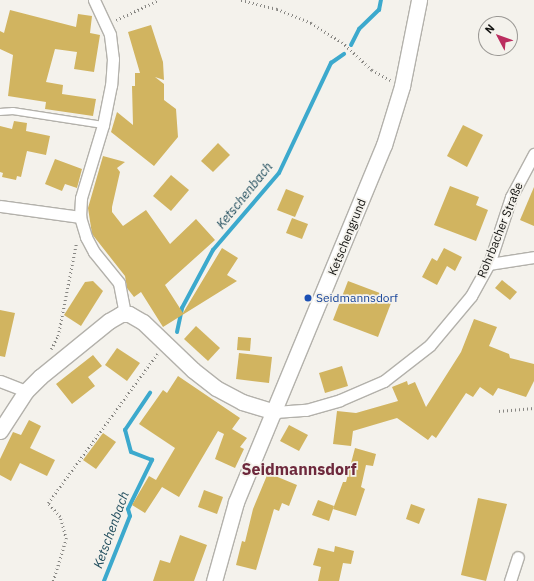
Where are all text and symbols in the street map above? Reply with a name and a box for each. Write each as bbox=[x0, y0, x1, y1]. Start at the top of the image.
north arrow bbox=[478, 16, 518, 56]
text: N bbox=[482, 21, 498, 36]
water label: Ketschenbach bbox=[214, 160, 276, 232]
street label: Rohrbacher Straße bbox=[474, 180, 526, 280]
street label: Ketschengrund bbox=[325, 197, 369, 277]
place label: Seidmannsdorf bbox=[316, 291, 398, 305]
marker: Seidmannsdorf bbox=[303, 293, 313, 303]
district label: Seidmannsdorf bbox=[242, 459, 356, 479]
water label: Ketschenbach bbox=[91, 489, 133, 571]

